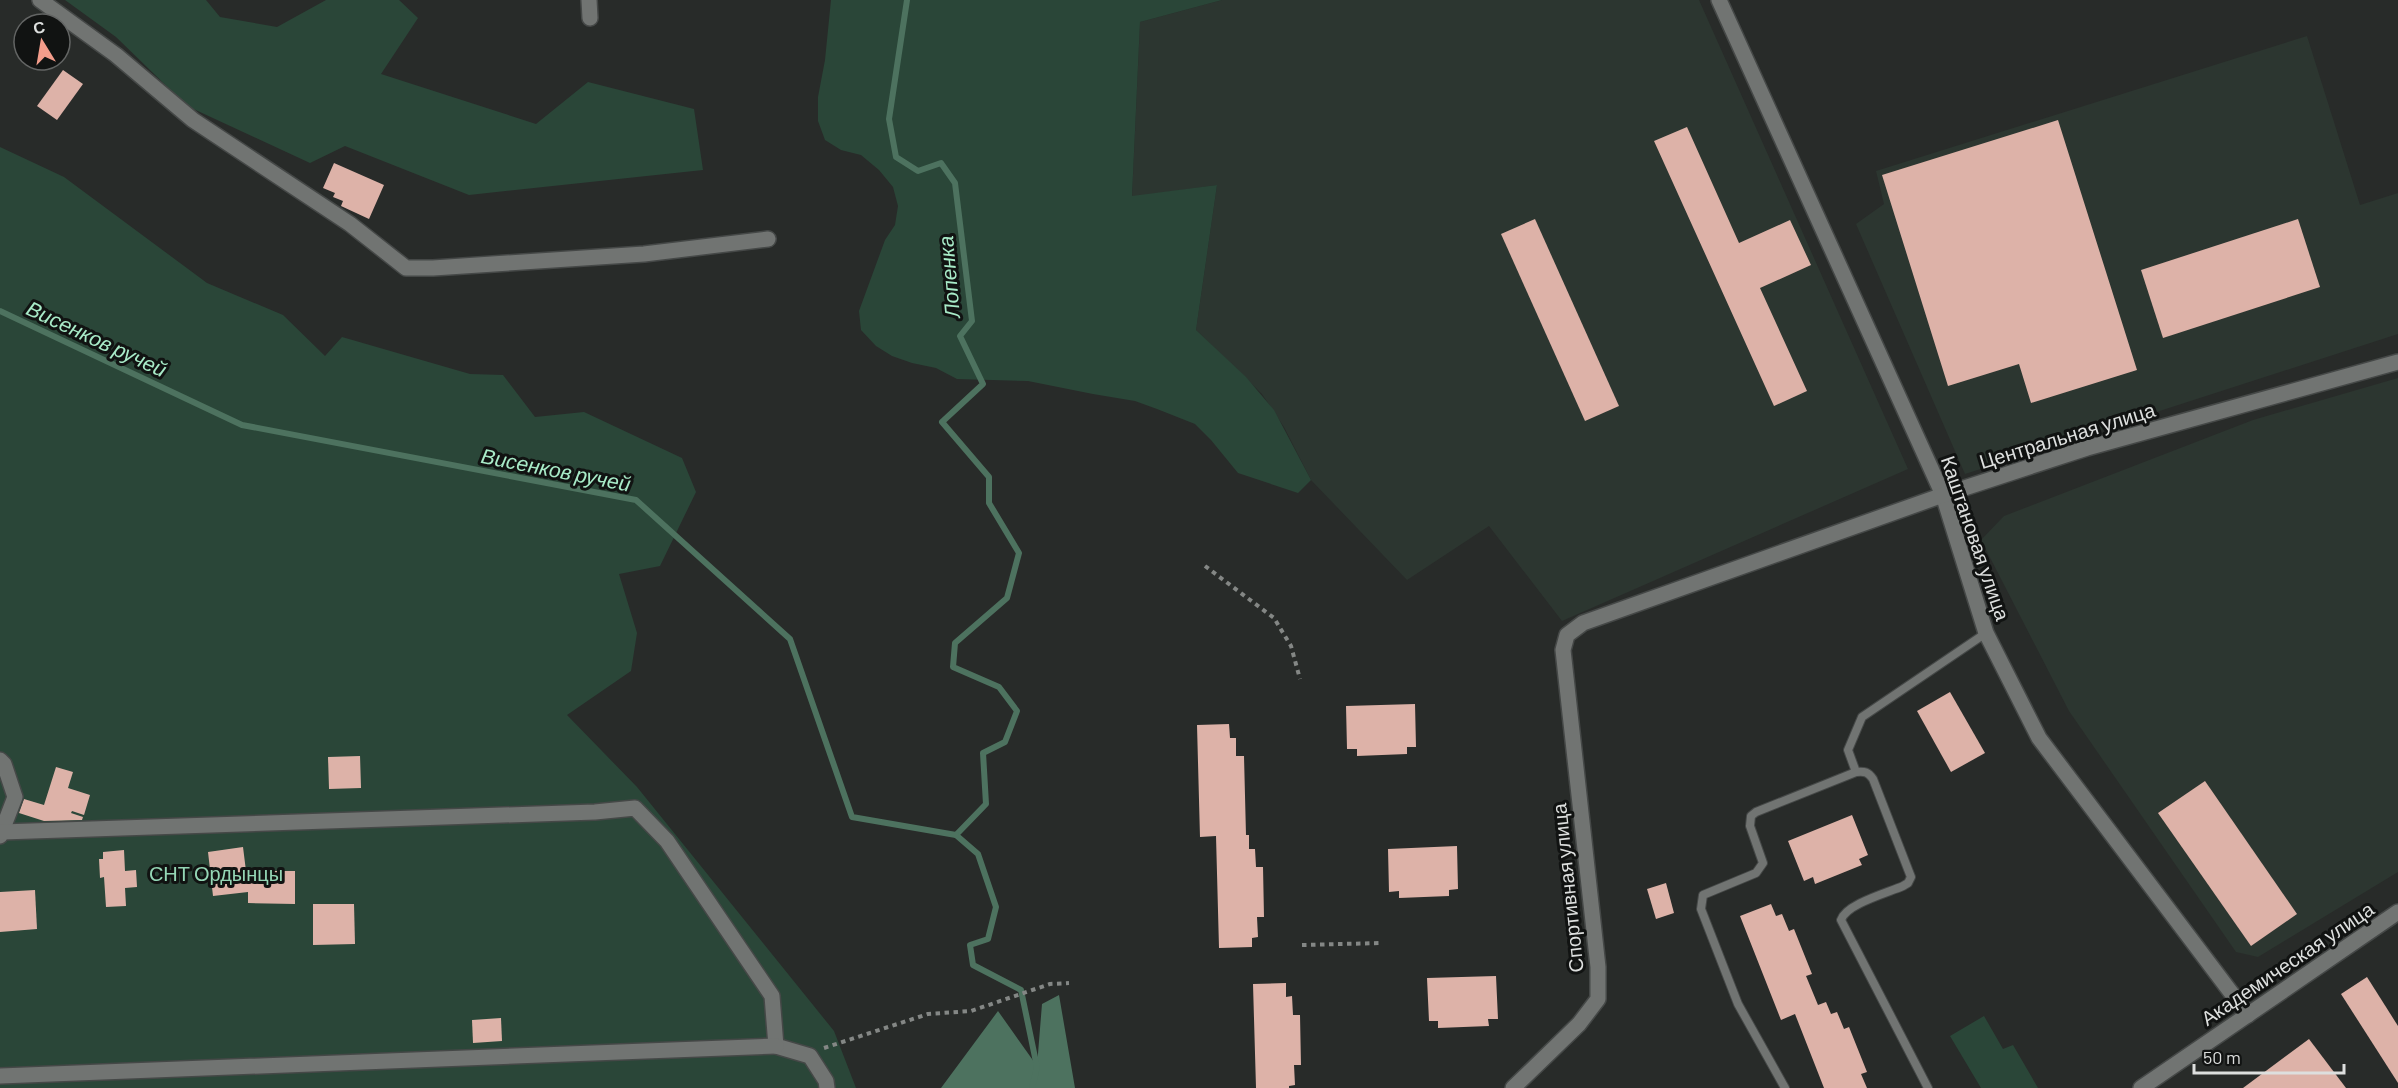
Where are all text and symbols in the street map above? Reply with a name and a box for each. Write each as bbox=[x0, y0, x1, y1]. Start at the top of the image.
north arrow bbox=[12, 12, 72, 72]
text: С bbox=[32, 16, 47, 37]
water label: Лопенка bbox=[932, 235, 964, 321]
water label: Висенков ручей bbox=[23, 295, 171, 382]
street label: Центральная улица bbox=[1976, 397, 2159, 473]
water label: Висенков ручей bbox=[479, 442, 633, 496]
street label: Каштановая улица bbox=[1937, 453, 2016, 624]
street label: Спортивная улица bbox=[1546, 801, 1588, 974]
park label: СНТ Ордынцы bbox=[149, 861, 283, 885]
street label: Академическая улица bbox=[2196, 896, 2379, 1030]
scale bar bbox=[2194, 1037, 2344, 1075]
text: 50 m bbox=[2203, 1046, 2241, 1068]

